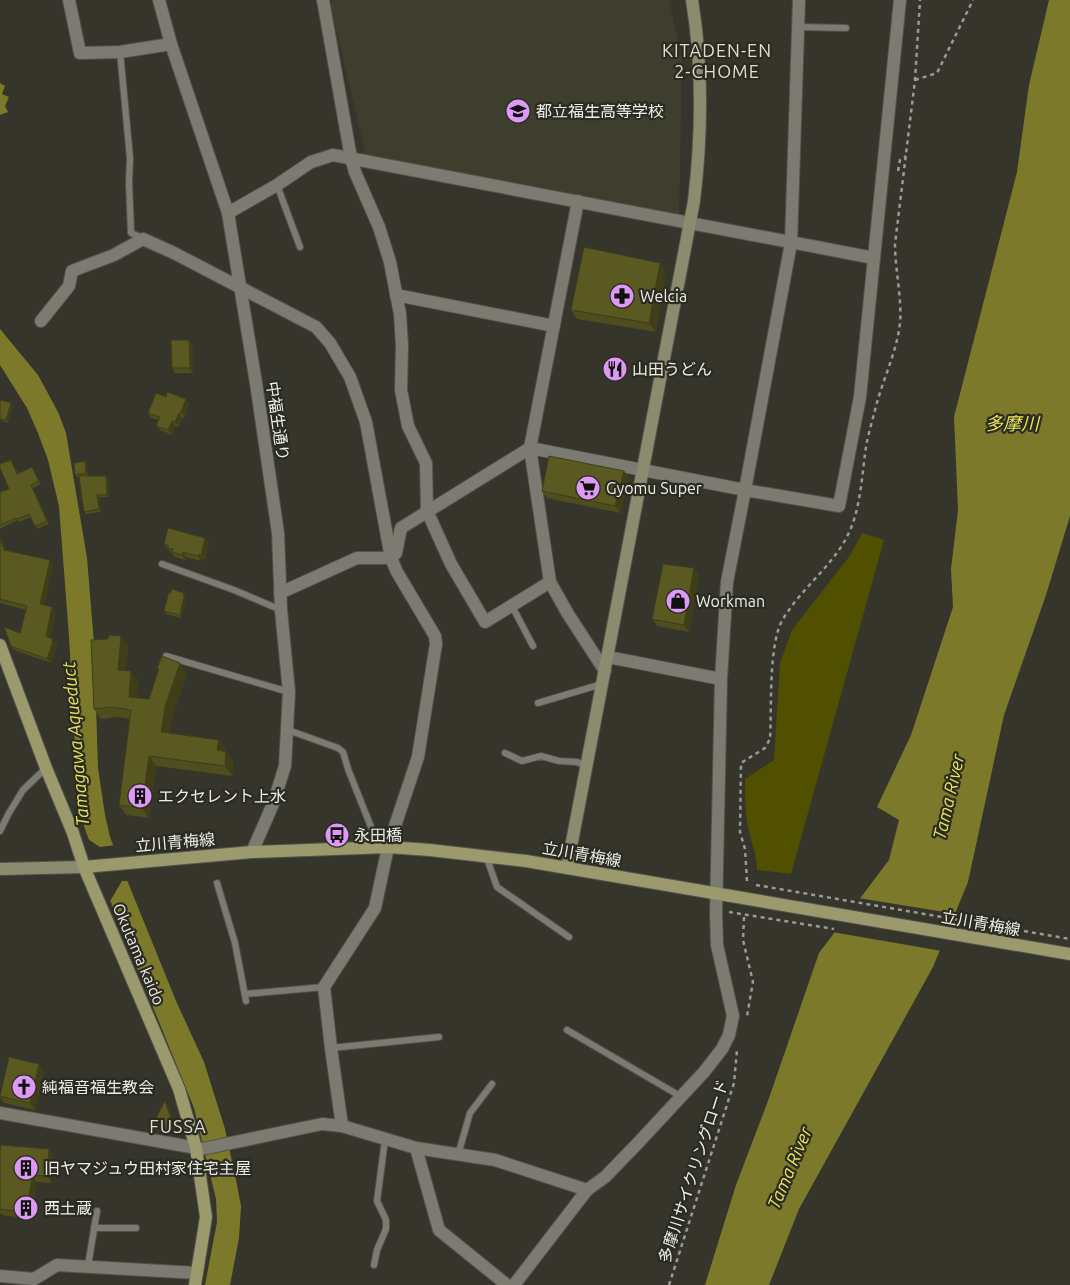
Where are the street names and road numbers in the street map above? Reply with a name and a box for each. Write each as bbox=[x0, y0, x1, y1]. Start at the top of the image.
street label: 中福生通り bbox=[264, 380, 292, 462]
street label: 立川青梅線 bbox=[134, 830, 216, 854]
street label: 立川青梅線 bbox=[541, 838, 623, 870]
street label: Okutama kaido bbox=[109, 900, 169, 1008]
street label: 立川青梅線 bbox=[940, 907, 1022, 939]
street label: 多摩川サイクリングロード bbox=[655, 1077, 731, 1265]

